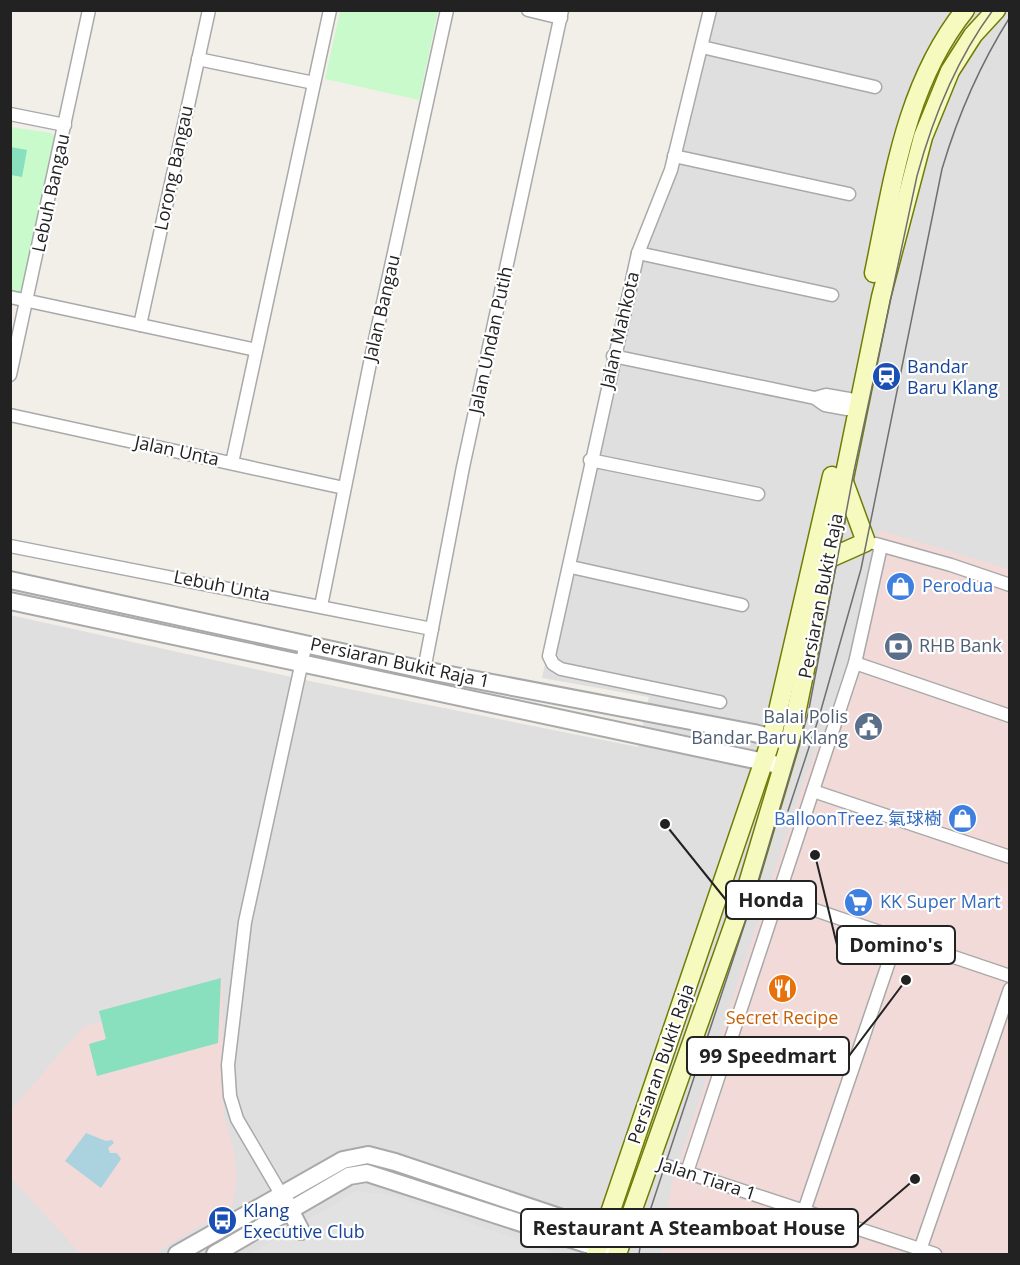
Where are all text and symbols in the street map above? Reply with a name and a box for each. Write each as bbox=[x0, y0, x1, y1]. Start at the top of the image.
street label: Lorong Bangau bbox=[148, 103, 198, 233]
street label: Lebuh Bangau bbox=[26, 131, 74, 254]
street label: Jalan Bangau bbox=[357, 252, 405, 365]
street label: Jalan Undan Putih bbox=[462, 264, 517, 418]
street label: Jalan Mahkota bbox=[593, 269, 644, 392]
place label: Bandar Baru Klang bbox=[907, 354, 998, 399]
station icon: Bandar Baru Klang bbox=[870, 361, 902, 393]
street label: Jalan Unta bbox=[131, 429, 222, 471]
street label: Persiaran Bukit Raja bbox=[792, 511, 848, 681]
street label: Lebuh Unta bbox=[172, 564, 273, 606]
shop icon: Perodua bbox=[885, 570, 917, 602]
place label: Perodua bbox=[922, 573, 993, 597]
bank icon: RHB Bank bbox=[882, 630, 914, 662]
street label: Persiaran Bukit Raja 1 bbox=[308, 631, 492, 693]
place label: RHB Bank bbox=[919, 633, 1002, 657]
place label: Balai Polis Bandar Baru Klang bbox=[691, 704, 848, 749]
public building icon: Balai Polis Bandar Baru Klang bbox=[853, 711, 885, 743]
shop icon: BalloonTreez 氣球樹 bbox=[947, 803, 979, 835]
place label: BalloonTreez 氣球樹 bbox=[774, 806, 942, 830]
callout: Honda bbox=[726, 881, 816, 919]
text: Honda bbox=[738, 886, 804, 913]
supermarket icon: KK Super Mart bbox=[843, 886, 875, 918]
place label: KK Super Mart bbox=[880, 889, 1001, 913]
callout: Domino's bbox=[837, 926, 955, 964]
text: Domino's bbox=[849, 931, 943, 958]
restaurant icon: Secret Recipe bbox=[766, 973, 798, 1005]
street label: Persiaran Bukit Raja bbox=[621, 980, 699, 1147]
place label: Secret Recipe bbox=[726, 1005, 838, 1029]
callout: 99 Speedmart bbox=[687, 1037, 849, 1075]
text: 99 Speedmart bbox=[699, 1042, 837, 1069]
street label: Jalan Tiara 1 bbox=[653, 1150, 759, 1205]
place label: Klang Executive Club bbox=[243, 1198, 365, 1243]
bus stop icon: Klang Executive Club bbox=[206, 1205, 238, 1237]
callout: Restaurant A Steamboat House bbox=[521, 1209, 858, 1247]
text: Restaurant A Steamboat House bbox=[533, 1214, 845, 1241]

